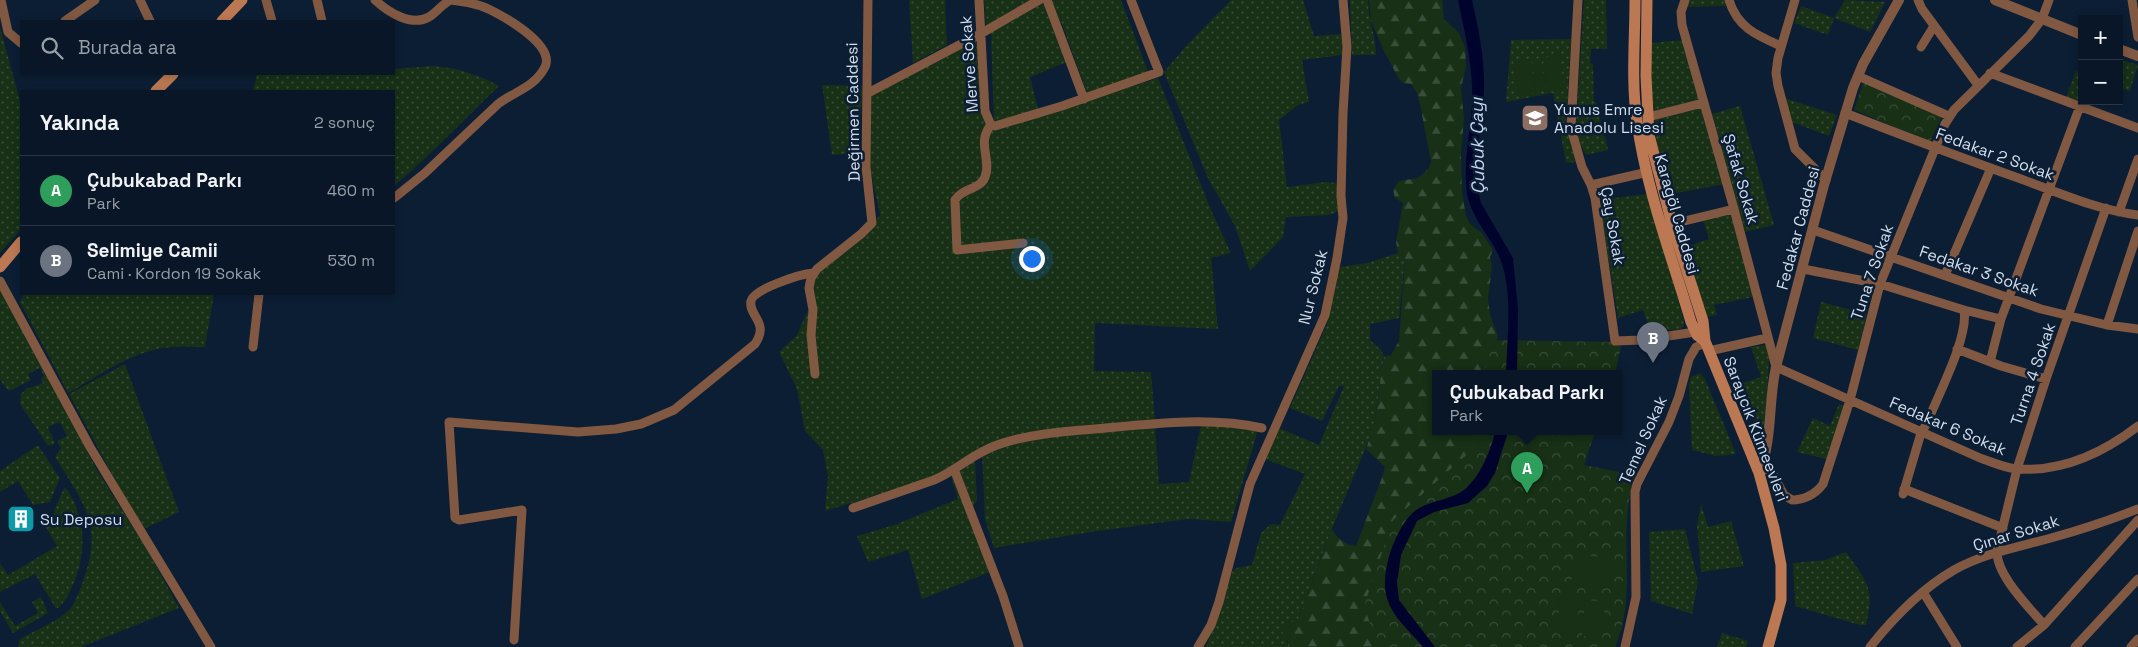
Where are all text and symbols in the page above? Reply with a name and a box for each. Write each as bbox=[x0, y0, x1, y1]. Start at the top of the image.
street label: Merve Sokak bbox=[955, 14, 983, 113]
map controls bbox=[2078, 15, 2123, 105]
button: + bbox=[2078, 15, 2123, 60]
search box bbox=[20, 20, 395, 75]
icon: search bbox=[38, 34, 66, 62]
text: Burada ara bbox=[78, 35, 176, 60]
street label: Değirmen Caddesi bbox=[841, 42, 865, 182]
button: − bbox=[2078, 60, 2123, 105]
water label: Çubuk Çayı bbox=[1465, 96, 1489, 194]
place label: Yunus Emre Anadolu Lisesi bbox=[1554, 99, 1664, 138]
school or university icon: Yunus Emre Anadolu Lisesi bbox=[1520, 103, 1550, 133]
text: Yakında bbox=[40, 109, 119, 136]
text: 2 sonuç bbox=[314, 112, 375, 133]
street label: Fedakar 2 Sokak bbox=[1933, 123, 2058, 185]
street label: Şafak Sokak bbox=[1718, 131, 1764, 227]
street label: Karagöl Caddesi bbox=[1650, 152, 1704, 276]
street label: Fedakar Caddesi bbox=[1771, 164, 1825, 292]
text: Çubukabad Parkı bbox=[87, 168, 242, 193]
text: A bbox=[51, 180, 61, 201]
text: 460 m bbox=[327, 180, 375, 201]
street label: Çay Sokak bbox=[1596, 185, 1630, 267]
text: Park bbox=[87, 193, 120, 214]
street label: Tuna 7 Sokak bbox=[1846, 221, 1898, 323]
text: Selimiye Camii bbox=[87, 238, 218, 263]
street label: Fedakar 3 Sokak bbox=[1916, 241, 2042, 301]
your location bbox=[1019, 246, 1045, 272]
street label: Nur Sokak bbox=[1294, 247, 1333, 327]
text: B bbox=[51, 250, 61, 271]
text: 530 m bbox=[328, 250, 375, 271]
text: Cami · Kordon 19 Sokak bbox=[87, 263, 261, 284]
street label: Turna 4 Sokak bbox=[2006, 320, 2060, 428]
pin: B bbox=[1637, 322, 1669, 363]
street label: Saraycık Kümeevleri bbox=[1719, 354, 1793, 504]
popup bbox=[1432, 370, 1622, 435]
text: Çubukabad Parkı bbox=[1450, 380, 1604, 405]
street label: Temel Sokak bbox=[1614, 392, 1672, 487]
street label: Fedakar 6 Sokak bbox=[1886, 392, 2010, 460]
text: Park bbox=[1450, 405, 1483, 426]
pin: A bbox=[1511, 452, 1543, 493]
building icon: Su Deposu bbox=[6, 504, 36, 534]
place label: Su Deposu bbox=[40, 509, 122, 530]
street label: Çınar Sokak bbox=[1970, 510, 2062, 556]

